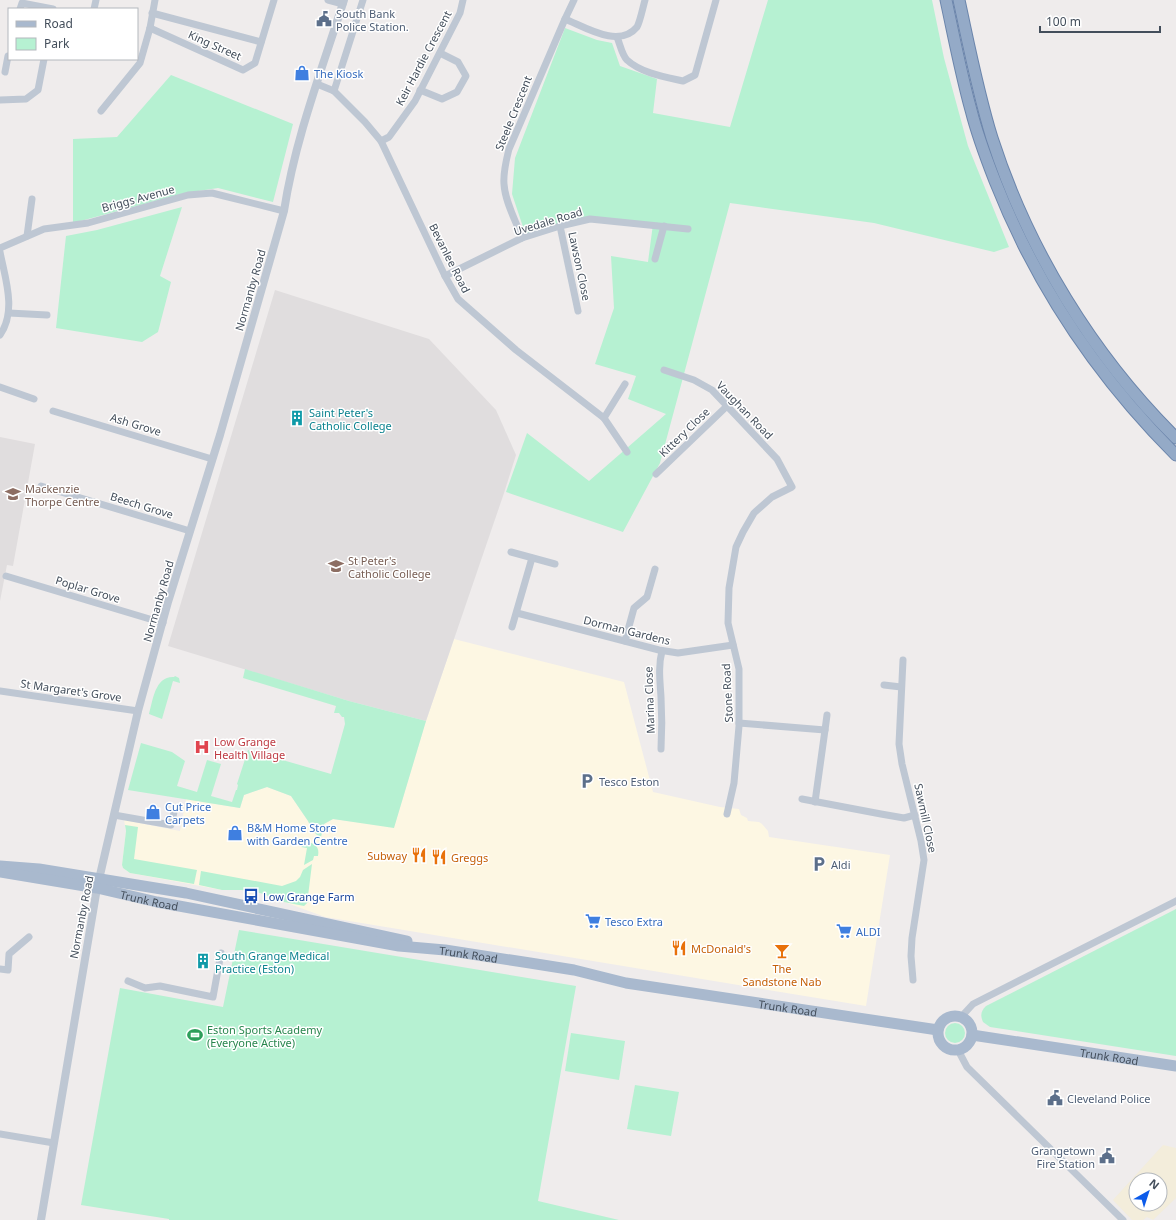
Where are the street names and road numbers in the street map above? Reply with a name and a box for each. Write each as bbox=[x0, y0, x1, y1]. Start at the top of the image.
street label: Keir Hardie Crescent bbox=[392, 8, 454, 108]
street label: King Street bbox=[186, 27, 244, 63]
street label: Steele Crescent bbox=[491, 73, 535, 153]
street label: Briggs Avenue bbox=[100, 181, 176, 215]
street label: Uvedale Road bbox=[512, 203, 584, 239]
street label: Bevanlee Road bbox=[426, 221, 474, 295]
street label: Lawson Close bbox=[565, 230, 595, 302]
street label: Normanby Road bbox=[231, 247, 269, 333]
street label: Vaughan Road bbox=[713, 378, 777, 442]
street label: Kittery Close bbox=[656, 404, 712, 460]
street label: Ash Grove bbox=[109, 409, 163, 439]
street label: Beech Grove bbox=[109, 488, 175, 522]
street label: Normanby Road bbox=[139, 558, 177, 644]
street label: Poplar Grove bbox=[54, 572, 122, 606]
street label: Dorman Gardens bbox=[582, 612, 672, 648]
street label: Stone Road bbox=[718, 663, 736, 723]
street label: Marina Close bbox=[640, 666, 658, 734]
street label: St Margaret's Grove bbox=[19, 675, 123, 705]
street label: Sawmill Close bbox=[911, 782, 941, 854]
street label: Normanby Road bbox=[66, 874, 96, 960]
street label: Trunk Road bbox=[119, 886, 180, 913]
street label: Trunk Road bbox=[439, 942, 499, 965]
street label: Trunk Road bbox=[758, 996, 818, 1019]
street label: Trunk Road bbox=[1079, 1044, 1140, 1068]

